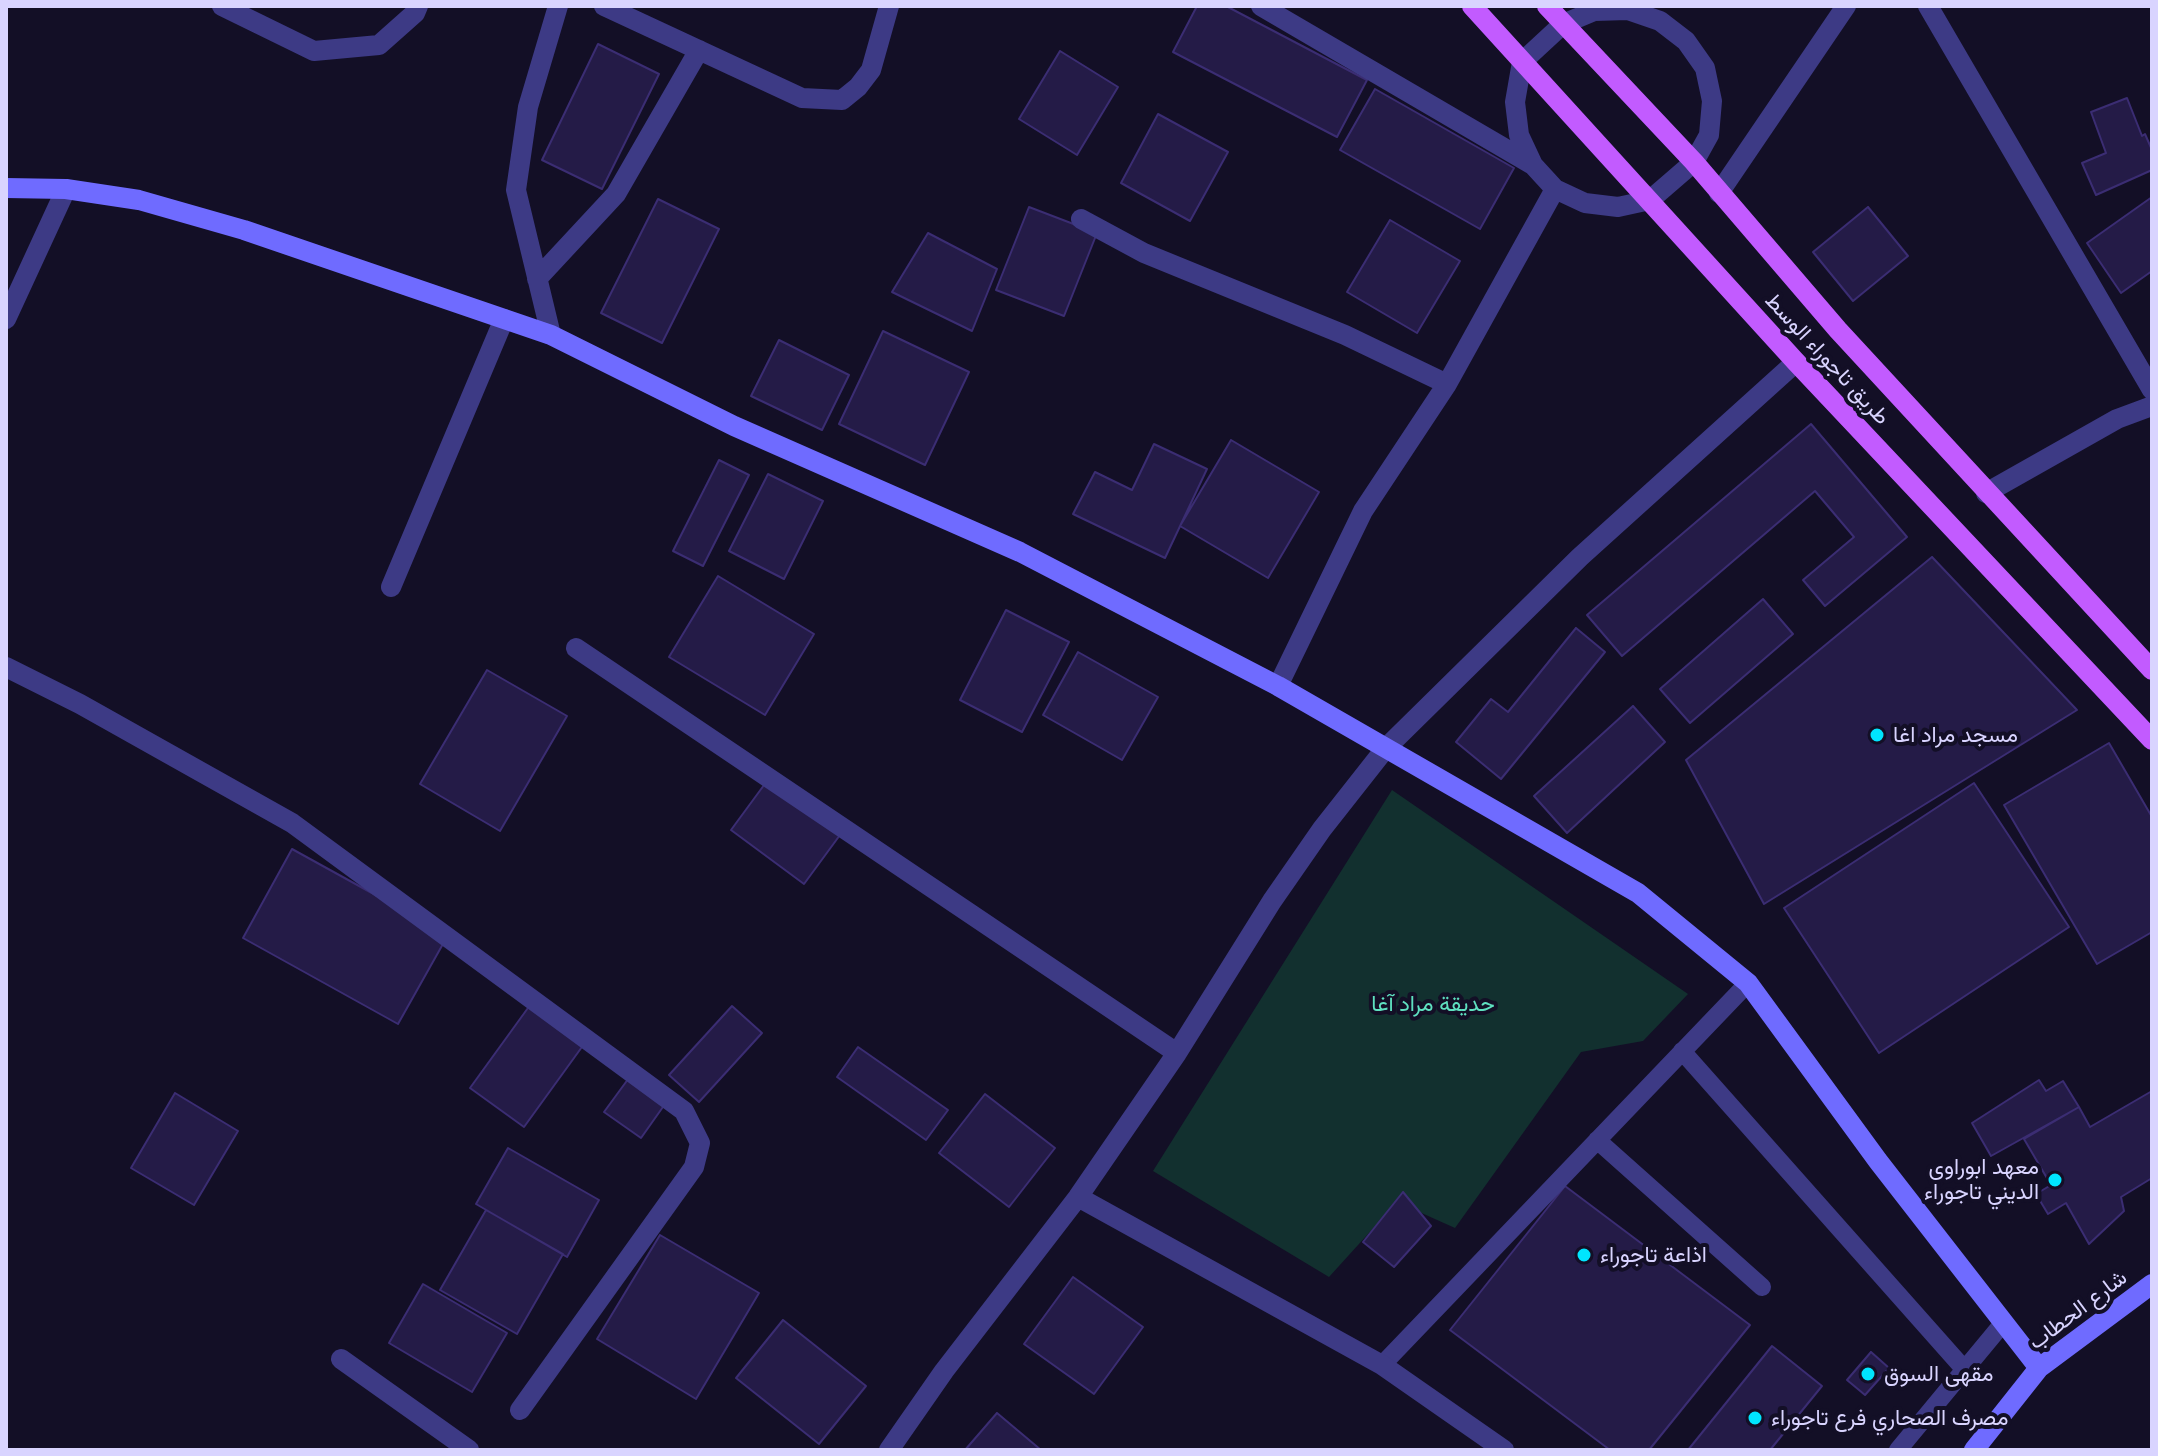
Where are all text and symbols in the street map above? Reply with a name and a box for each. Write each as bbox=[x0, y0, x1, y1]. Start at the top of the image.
street label: طريق تاجوراء الوسط bbox=[1759, 288, 1895, 430]
place label: مسجد مراد اغا bbox=[1893, 722, 2018, 748]
marker: مسجد مراد اغا bbox=[1868, 726, 1886, 744]
park label: حديقة مراد آغا bbox=[1371, 991, 1495, 1017]
place label: معهد ابوراوي الديني تاجوراء bbox=[1924, 1154, 2039, 1206]
marker: معهد ابوراوي الديني تاجوراء bbox=[2046, 1171, 2064, 1189]
place label: اذاعة تاجوراء bbox=[1600, 1242, 1707, 1268]
marker: اذاعة تاجوراء bbox=[1575, 1246, 1593, 1264]
street label: شارع الحطاب bbox=[2024, 1265, 2132, 1355]
place label: مقهى السوق bbox=[1884, 1361, 1993, 1387]
marker: مقهى السوق bbox=[1859, 1365, 1877, 1383]
place label: مصرف الصحاري فرع تاجوراء bbox=[1771, 1405, 2008, 1431]
marker: مصرف الصحاري فرع تاجوراء bbox=[1746, 1409, 1764, 1427]

